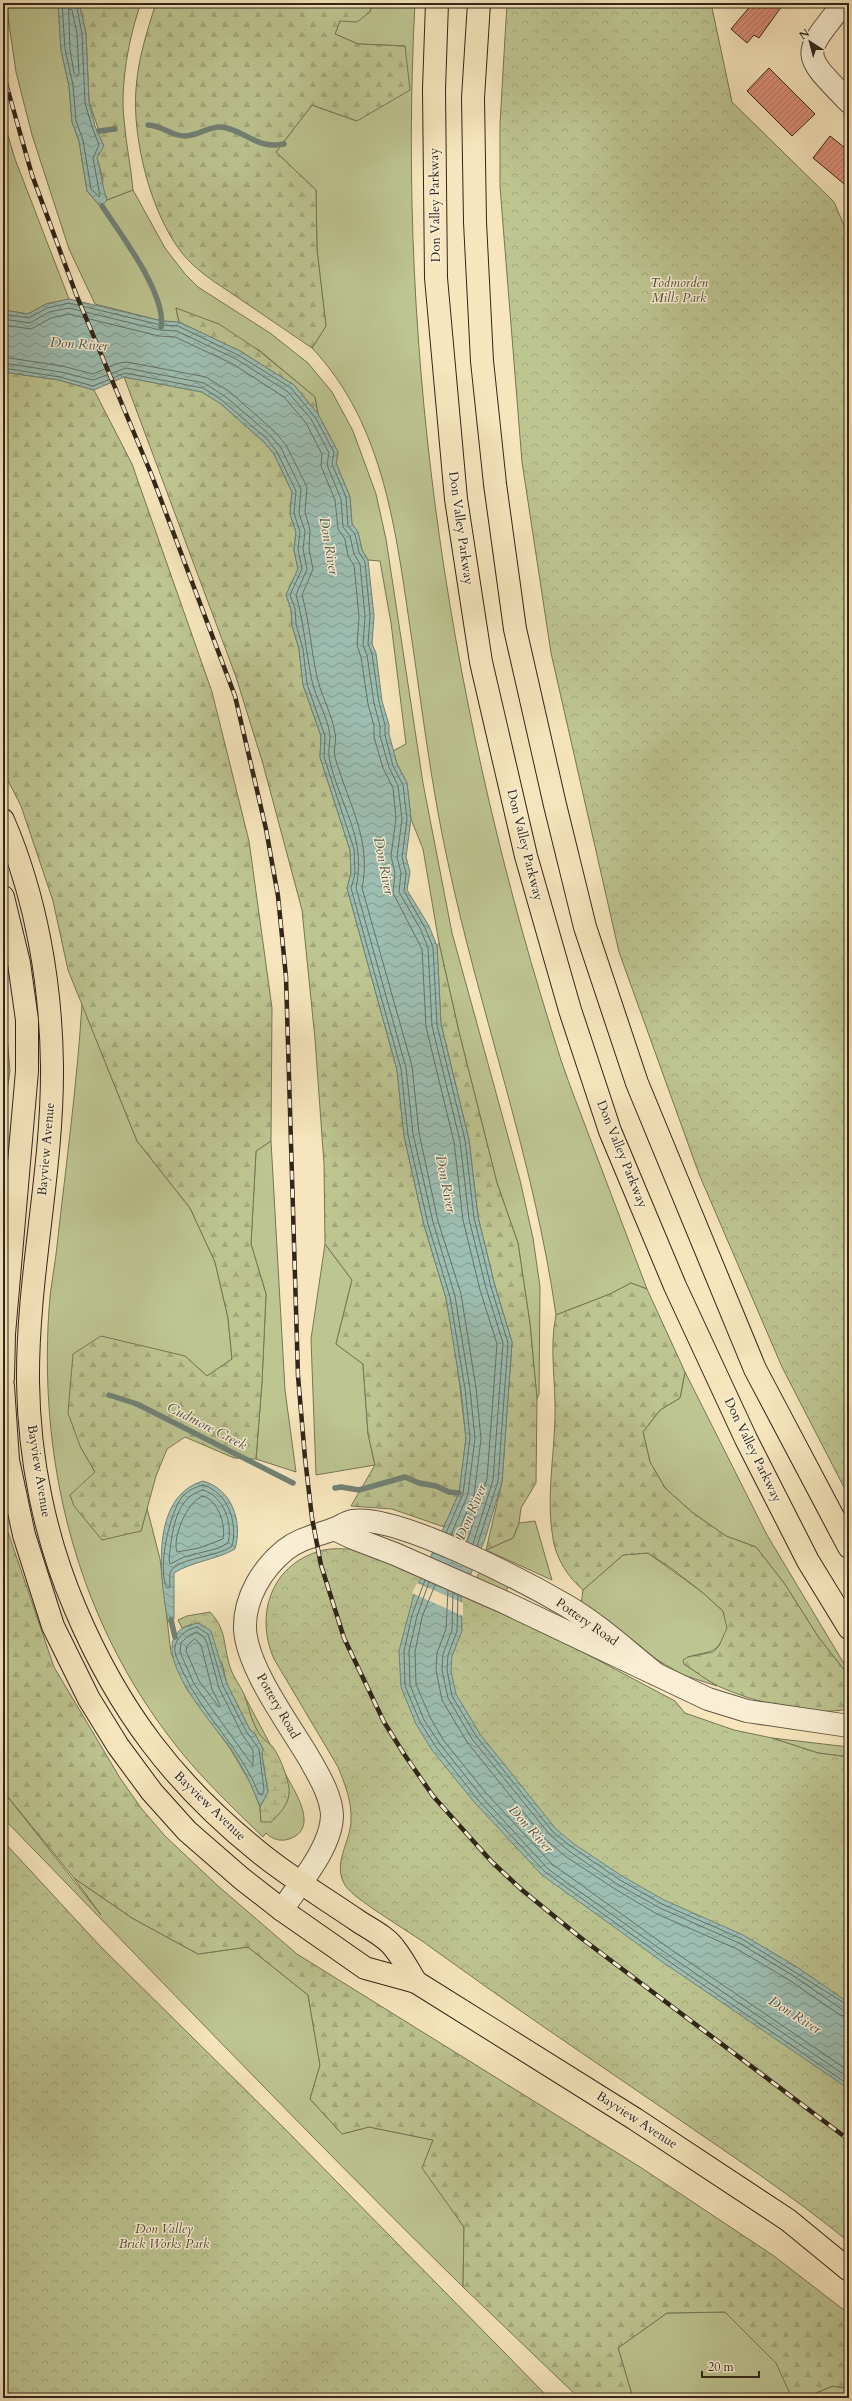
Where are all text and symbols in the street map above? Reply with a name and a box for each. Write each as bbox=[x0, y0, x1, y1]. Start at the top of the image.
north arrow bbox=[790, 22, 830, 62]
text: N bbox=[796, 25, 813, 43]
street label: Don Valley Parkway bbox=[425, 148, 445, 262]
park label: Todmorden Mills Park bbox=[650, 274, 708, 307]
water label: Don River bbox=[49, 332, 109, 356]
street label: Don Valley Parkway bbox=[444, 470, 478, 586]
water label: Don River bbox=[315, 516, 344, 577]
street label: Don Valley Parkway bbox=[502, 787, 548, 903]
water label: Don River bbox=[369, 835, 399, 897]
street label: Don Valley Parkway bbox=[592, 1098, 652, 1211]
street label: Bayview Avenue bbox=[33, 1102, 59, 1196]
water label: Don River bbox=[431, 1153, 461, 1215]
street label: Don Valley Parkway bbox=[720, 1395, 786, 1505]
water label: Cudmore Creek bbox=[164, 1398, 250, 1454]
street label: Bayview Avenue bbox=[23, 1423, 55, 1519]
water label: Don River bbox=[451, 1481, 491, 1543]
street label: Pottery Road bbox=[552, 1594, 622, 1650]
street label: Pottery Road bbox=[252, 1670, 304, 1742]
street label: Bayview Avenue bbox=[170, 1767, 250, 1845]
water label: Don River bbox=[504, 1801, 558, 1857]
water label: Don River bbox=[765, 1991, 825, 2039]
street label: Bayview Avenue bbox=[593, 2087, 681, 2153]
park label: Don Valley Brick Works Park bbox=[119, 2220, 210, 2253]
scale bar bbox=[702, 2353, 759, 2379]
text: 20 m bbox=[708, 2359, 735, 2375]

